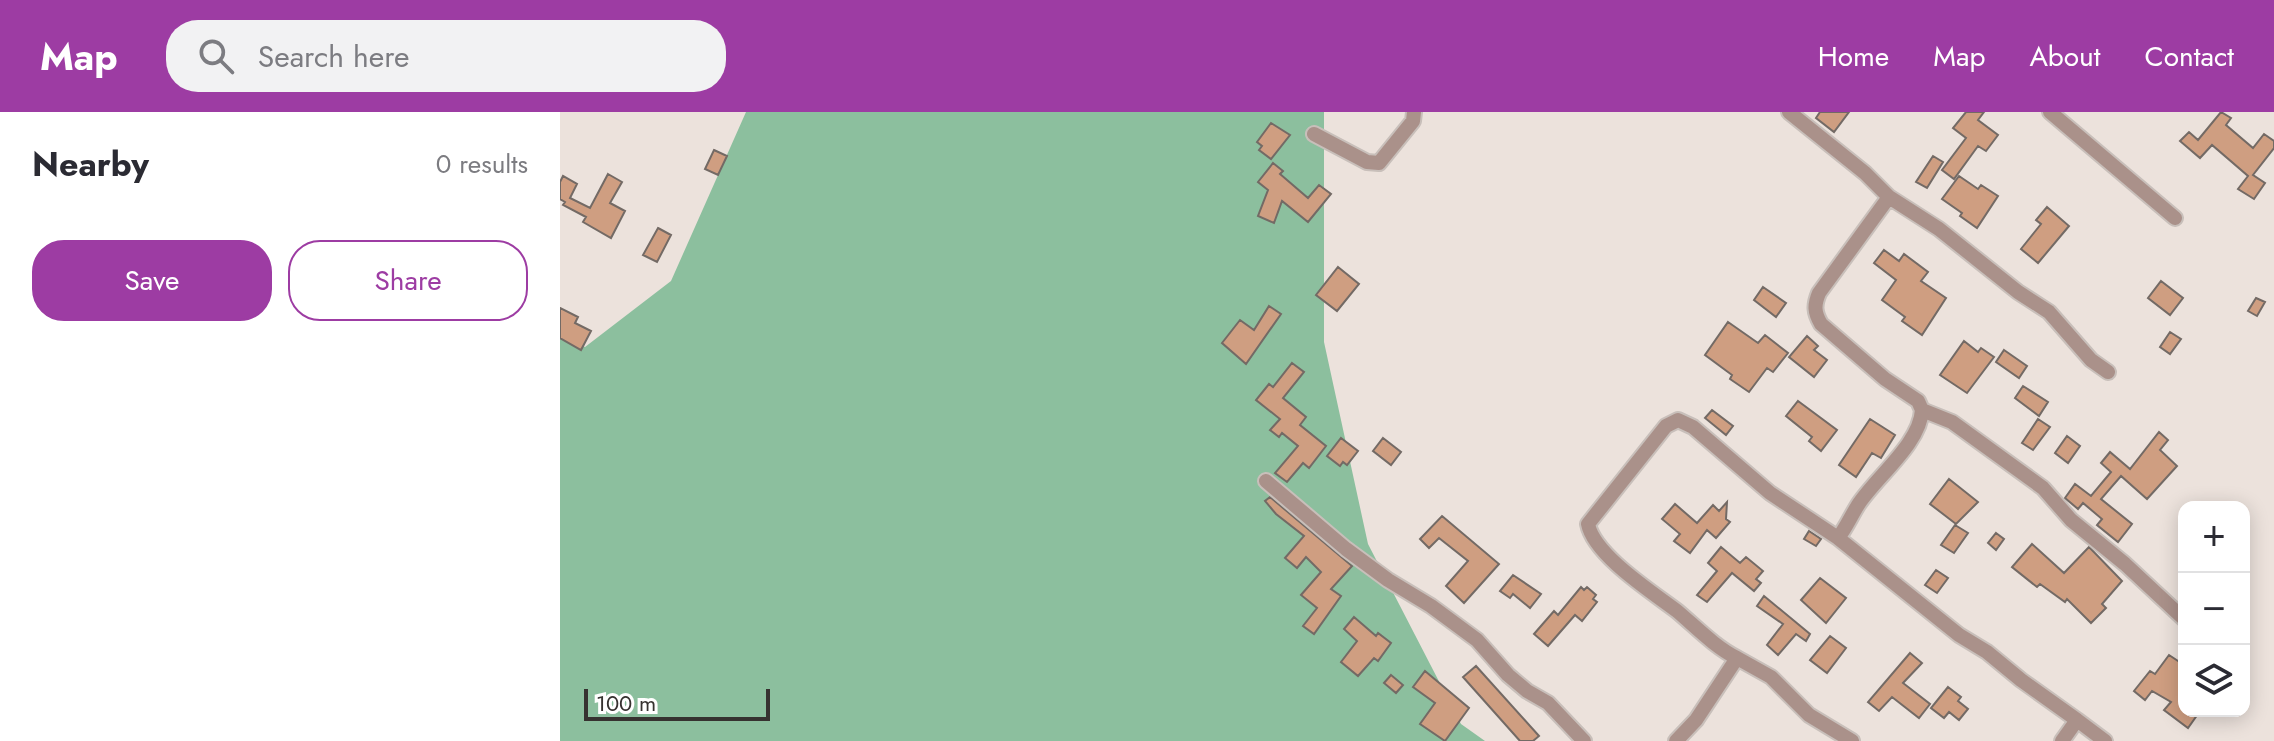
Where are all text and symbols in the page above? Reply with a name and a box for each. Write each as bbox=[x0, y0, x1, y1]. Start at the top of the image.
search box bbox=[166, 20, 726, 92]
text: Map bbox=[40, 29, 118, 84]
icon: search bbox=[194, 34, 238, 78]
text: Search here bbox=[258, 35, 410, 78]
text: Home bbox=[1818, 36, 1889, 77]
text: Map bbox=[1933, 36, 1985, 77]
text: About bbox=[2029, 36, 2101, 77]
text: Contact bbox=[2145, 36, 2234, 77]
text: Nearby bbox=[32, 140, 149, 189]
text: 0 results bbox=[436, 145, 528, 183]
button: Save bbox=[32, 240, 272, 321]
button: Share bbox=[288, 240, 528, 321]
map controls bbox=[2178, 501, 2250, 717]
button: + bbox=[2178, 501, 2250, 573]
button: − bbox=[2178, 573, 2250, 645]
button: layers bbox=[2178, 645, 2250, 717]
scale bar bbox=[584, 685, 770, 721]
text: 100 m bbox=[596, 687, 656, 719]

